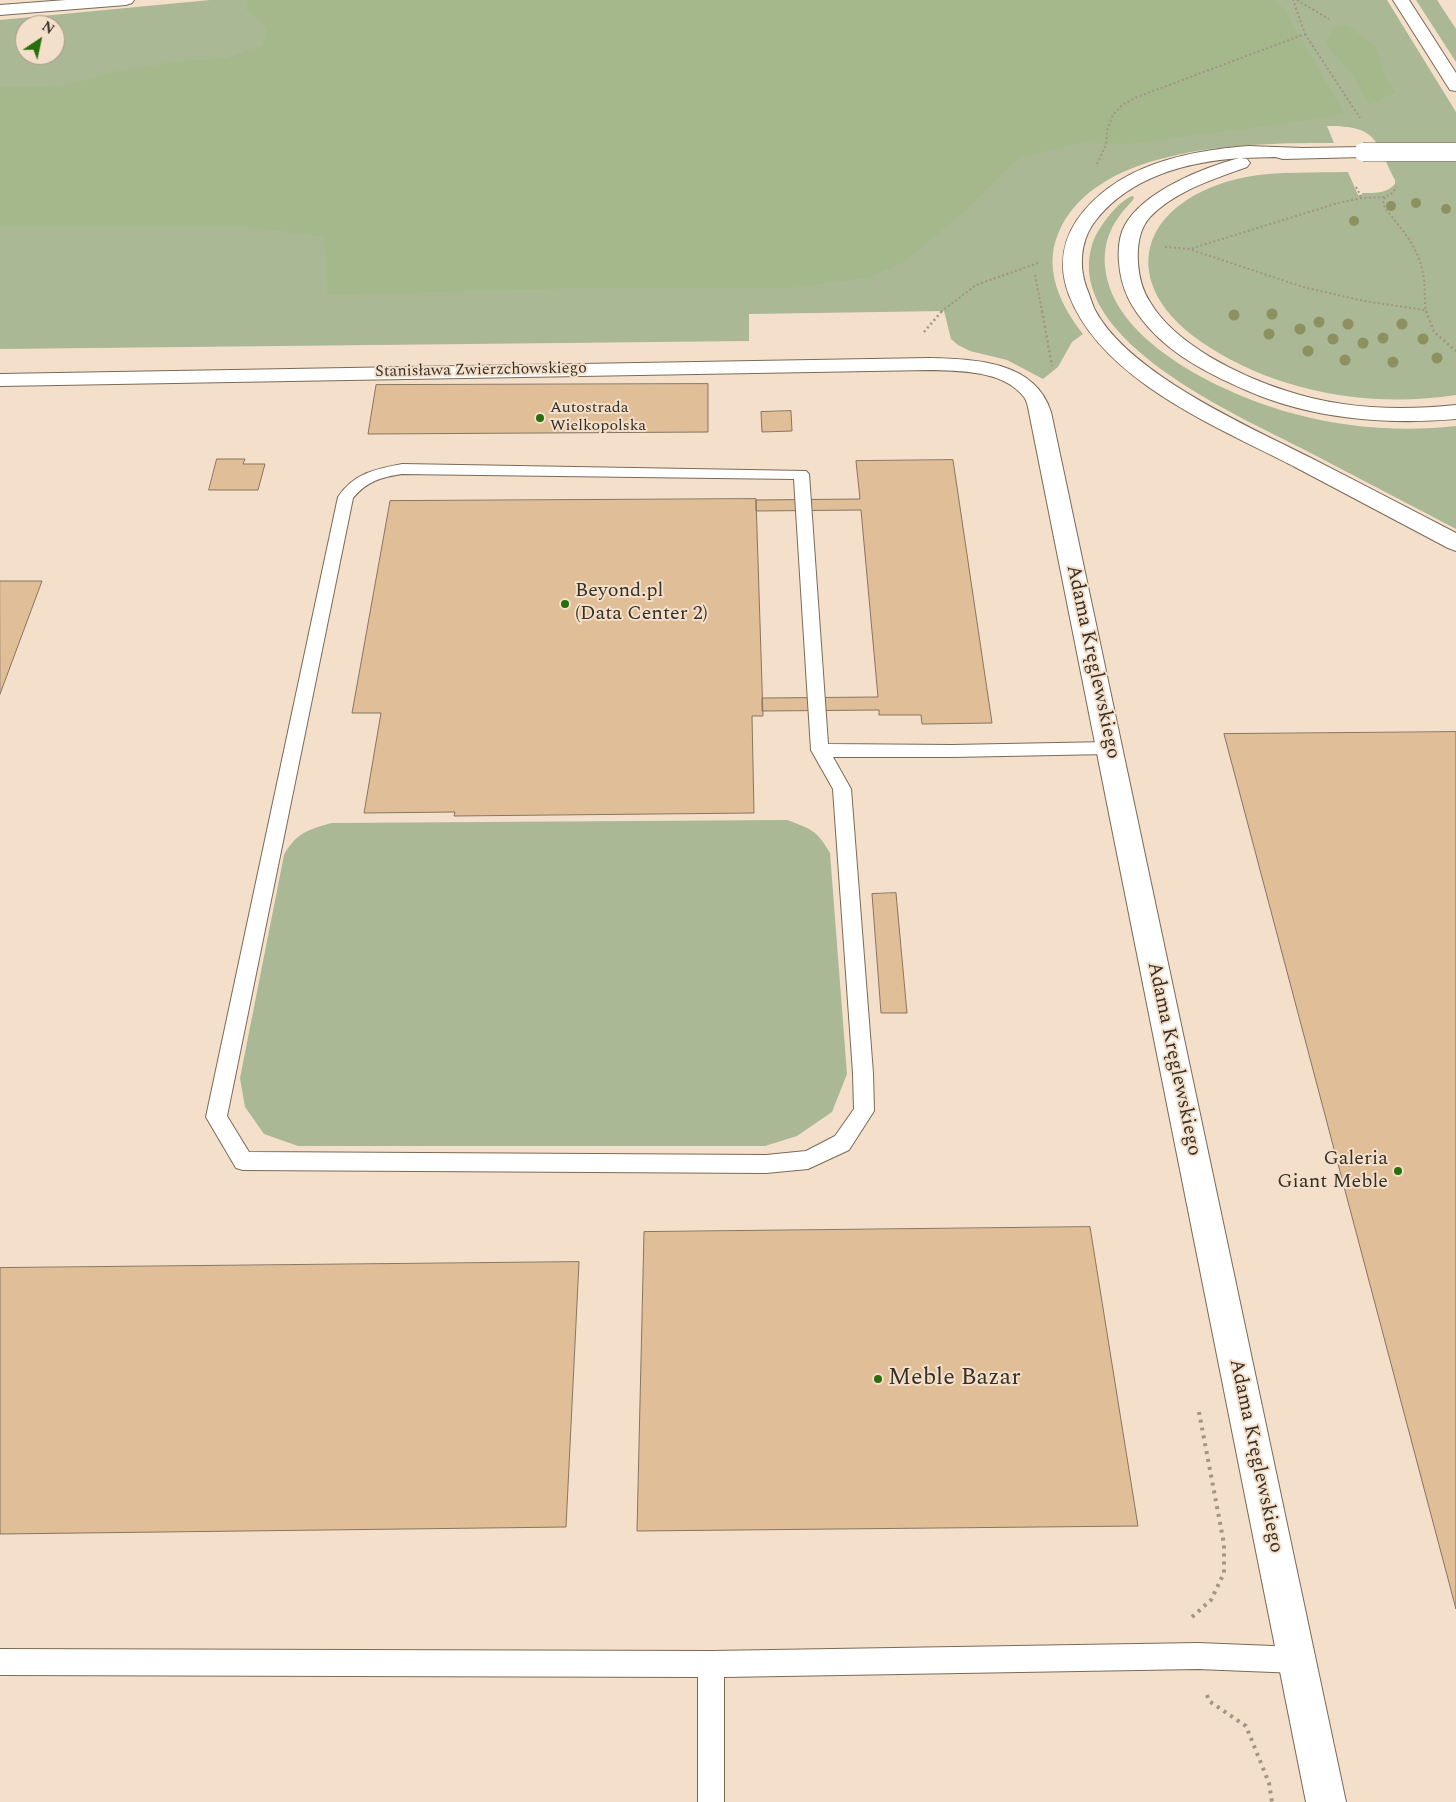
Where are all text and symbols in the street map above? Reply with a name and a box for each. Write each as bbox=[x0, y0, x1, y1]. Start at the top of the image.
north arrow bbox=[15, 15, 65, 65]
text: N bbox=[37, 16, 59, 40]
street label: Stanisława Zwierzchowskiego bbox=[375, 360, 587, 382]
place label: Autostrada Wielkopolska bbox=[550, 399, 646, 437]
marker: Autostrada Wielkopolska bbox=[534, 412, 546, 424]
street label: Adama Kręglewskiego bbox=[1060, 563, 1124, 761]
place label: Beyond.pl (Data Center 2) bbox=[575, 580, 708, 627]
marker: Beyond.pl (Data Center 2) bbox=[559, 598, 571, 610]
street label: Adama Kręglewskiego bbox=[1141, 960, 1205, 1158]
place label: Galeria Giant Meble bbox=[1277, 1148, 1388, 1195]
marker: Galeria Giant Meble bbox=[1392, 1165, 1404, 1177]
street label: Adama Kręglewskiego bbox=[1223, 1357, 1287, 1555]
place label: Meble Bazar bbox=[888, 1365, 1021, 1393]
marker: Meble Bazar bbox=[872, 1373, 884, 1385]

